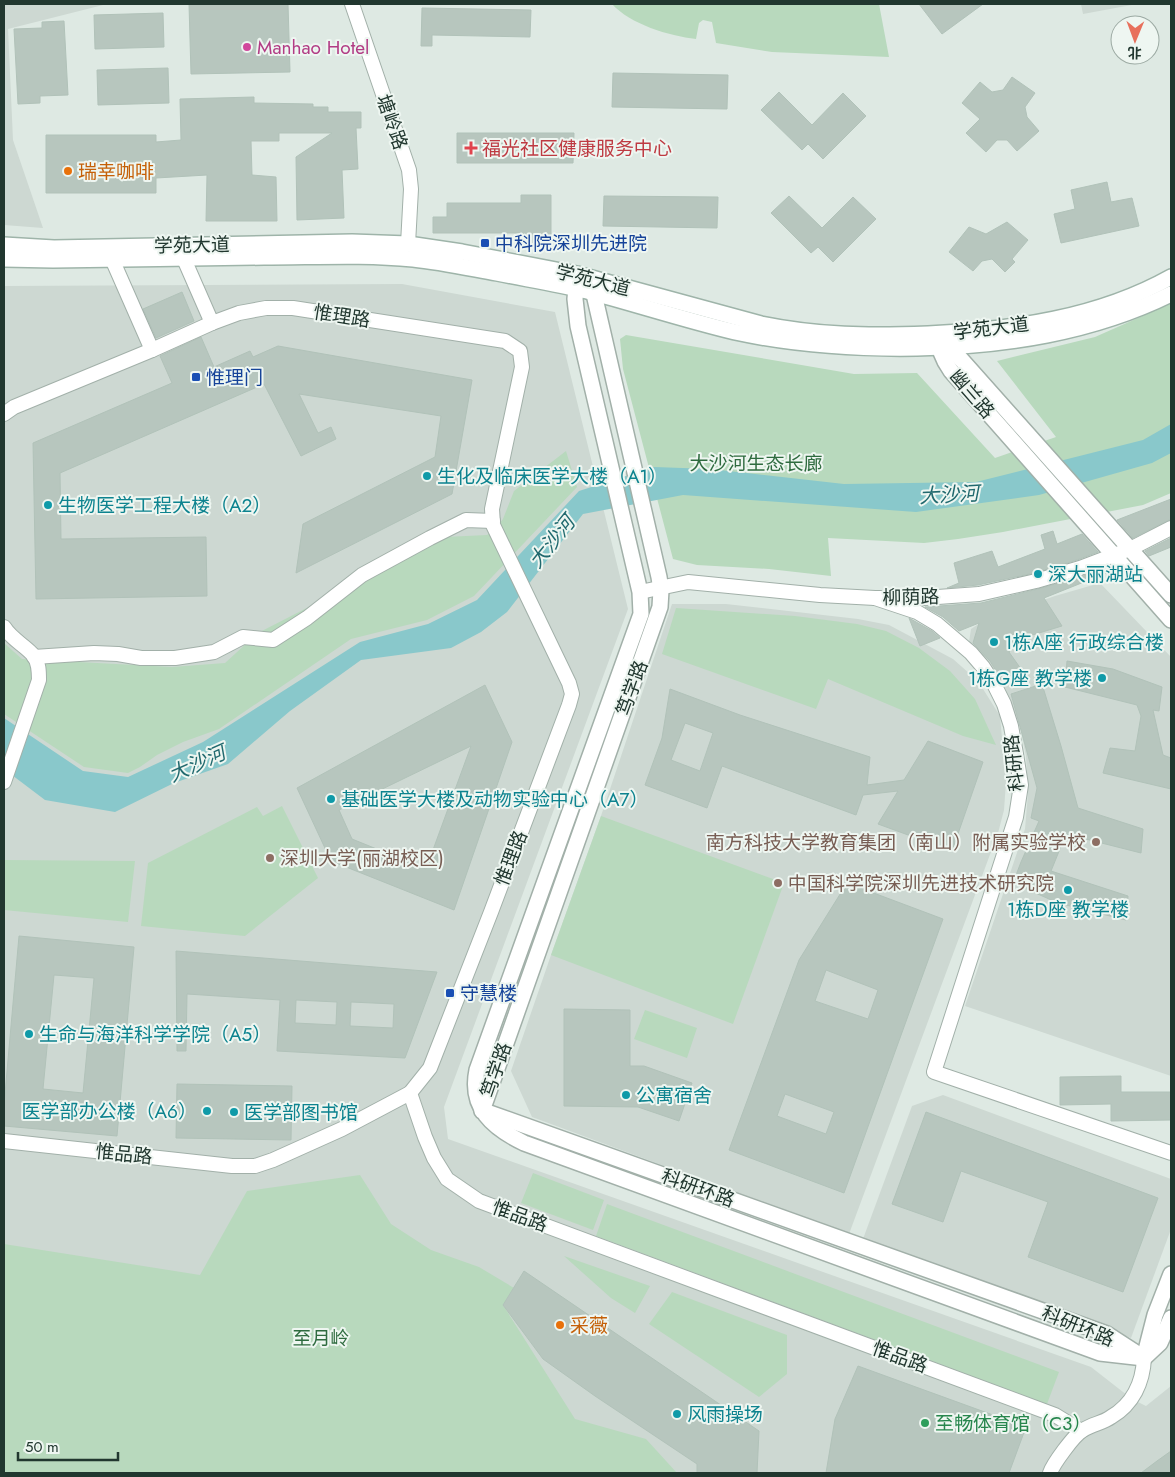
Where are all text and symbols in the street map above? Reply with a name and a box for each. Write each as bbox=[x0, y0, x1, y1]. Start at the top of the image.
north arrow bbox=[1110, 15, 1160, 65]
place label: Manhao Hotel bbox=[257, 34, 369, 61]
marker: Manhao Hotel bbox=[241, 41, 253, 53]
text: 北 bbox=[1128, 43, 1142, 63]
street label: 塘岭路 bbox=[370, 91, 414, 153]
place label: 福光社区健康服务中心 bbox=[482, 135, 672, 162]
marker: 福光社区健康服务中心 bbox=[464, 141, 478, 155]
place label: 瑞幸咖啡 bbox=[78, 158, 154, 185]
marker: 瑞幸咖啡 bbox=[62, 165, 74, 177]
place label: 中科院深圳先进院 bbox=[495, 230, 647, 257]
street label: 学苑大道 bbox=[154, 231, 230, 259]
marker: 中科院深圳先进院 bbox=[479, 237, 491, 249]
street label: 学苑大道 bbox=[553, 258, 633, 302]
street label: 惟理路 bbox=[312, 298, 372, 334]
street label: 学苑大道 bbox=[952, 310, 1030, 346]
place label: 惟理门 bbox=[206, 364, 263, 391]
street label: 幽兰路 bbox=[943, 364, 1001, 424]
marker: 惟理门 bbox=[190, 371, 202, 383]
park label: 大沙河生态长廊 bbox=[689, 450, 823, 477]
place label: 生化及临床医学大楼（A1） bbox=[437, 463, 667, 490]
marker: 生化及临床医学大楼（A1） bbox=[421, 470, 433, 482]
water label: 大沙河 bbox=[918, 479, 984, 511]
place label: 生物医学工程大楼（A2） bbox=[58, 492, 271, 519]
marker: 生物医学工程大楼（A2） bbox=[42, 499, 54, 511]
water label: 大沙河 bbox=[522, 506, 585, 574]
place label: 深大丽湖站 bbox=[1048, 561, 1143, 588]
marker: 深大丽湖站 bbox=[1032, 568, 1044, 580]
street label: 柳荫路 bbox=[882, 583, 940, 611]
place label: 1栋A座 行政综合楼 bbox=[1004, 629, 1164, 656]
marker: 1栋A座 行政综合楼 bbox=[988, 636, 1000, 648]
street label: 笃学路 bbox=[610, 657, 654, 719]
place label: 1栋G座 教学楼 bbox=[968, 665, 1092, 692]
marker: 1栋G座 教学楼 bbox=[1096, 672, 1108, 684]
street label: 科研路 bbox=[998, 733, 1030, 793]
water label: 大沙河 bbox=[164, 737, 234, 789]
place label: 基础医学大楼及动物实验中心（A7） bbox=[341, 786, 649, 813]
marker: 基础医学大楼及动物实验中心（A7） bbox=[325, 793, 337, 805]
street label: 惟理路 bbox=[488, 827, 534, 889]
place label: 南方科技大学教育集团（南山）附属实验学校 bbox=[706, 829, 1086, 856]
marker: 南方科技大学教育集团（南山）附属实验学校 bbox=[1090, 836, 1102, 848]
place label: 深圳大学(丽湖校区) bbox=[280, 845, 444, 872]
marker: 深圳大学(丽湖校区) bbox=[264, 852, 276, 864]
place label: 中国科学院深圳先进技术研究院 bbox=[788, 870, 1054, 897]
marker: 中国科学院深圳先进技术研究院 bbox=[772, 877, 784, 889]
marker: 1栋D座 教学楼 bbox=[1062, 884, 1074, 896]
place label: 1栋D座 教学楼 bbox=[1007, 896, 1129, 923]
place label: 守慧楼 bbox=[460, 980, 517, 1007]
marker: 守慧楼 bbox=[444, 987, 456, 999]
place label: 生命与海洋科学学院（A5） bbox=[39, 1021, 271, 1048]
marker: 生命与海洋科学学院（A5） bbox=[23, 1028, 35, 1040]
street label: 笃学路 bbox=[474, 1039, 518, 1101]
place label: 公寓宿舍 bbox=[636, 1082, 712, 1109]
marker: 公寓宿舍 bbox=[620, 1089, 632, 1101]
place label: 医学部办公楼（A6） bbox=[22, 1098, 197, 1125]
place label: 医学部图书馆 bbox=[244, 1099, 358, 1126]
marker: 医学部办公楼（A6） bbox=[201, 1105, 213, 1117]
marker: 医学部图书馆 bbox=[228, 1106, 240, 1118]
street label: 惟品路 bbox=[94, 1138, 154, 1170]
street label: 科研环路 bbox=[658, 1162, 738, 1214]
street label: 惟品路 bbox=[489, 1194, 551, 1238]
street label: 科研环路 bbox=[1038, 1299, 1118, 1353]
place label: 采薇 bbox=[570, 1312, 608, 1339]
marker: 采薇 bbox=[554, 1319, 566, 1331]
park label: 至月岭 bbox=[292, 1325, 350, 1352]
street label: 惟品路 bbox=[869, 1335, 931, 1379]
place label: 风雨操场 bbox=[687, 1401, 763, 1428]
marker: 风雨操场 bbox=[671, 1408, 683, 1420]
place label: 至畅体育馆（C3） bbox=[935, 1410, 1091, 1437]
marker: 至畅体育馆（C3） bbox=[919, 1417, 931, 1429]
scale bar bbox=[18, 1430, 118, 1462]
text: 50 m bbox=[25, 1436, 59, 1458]

